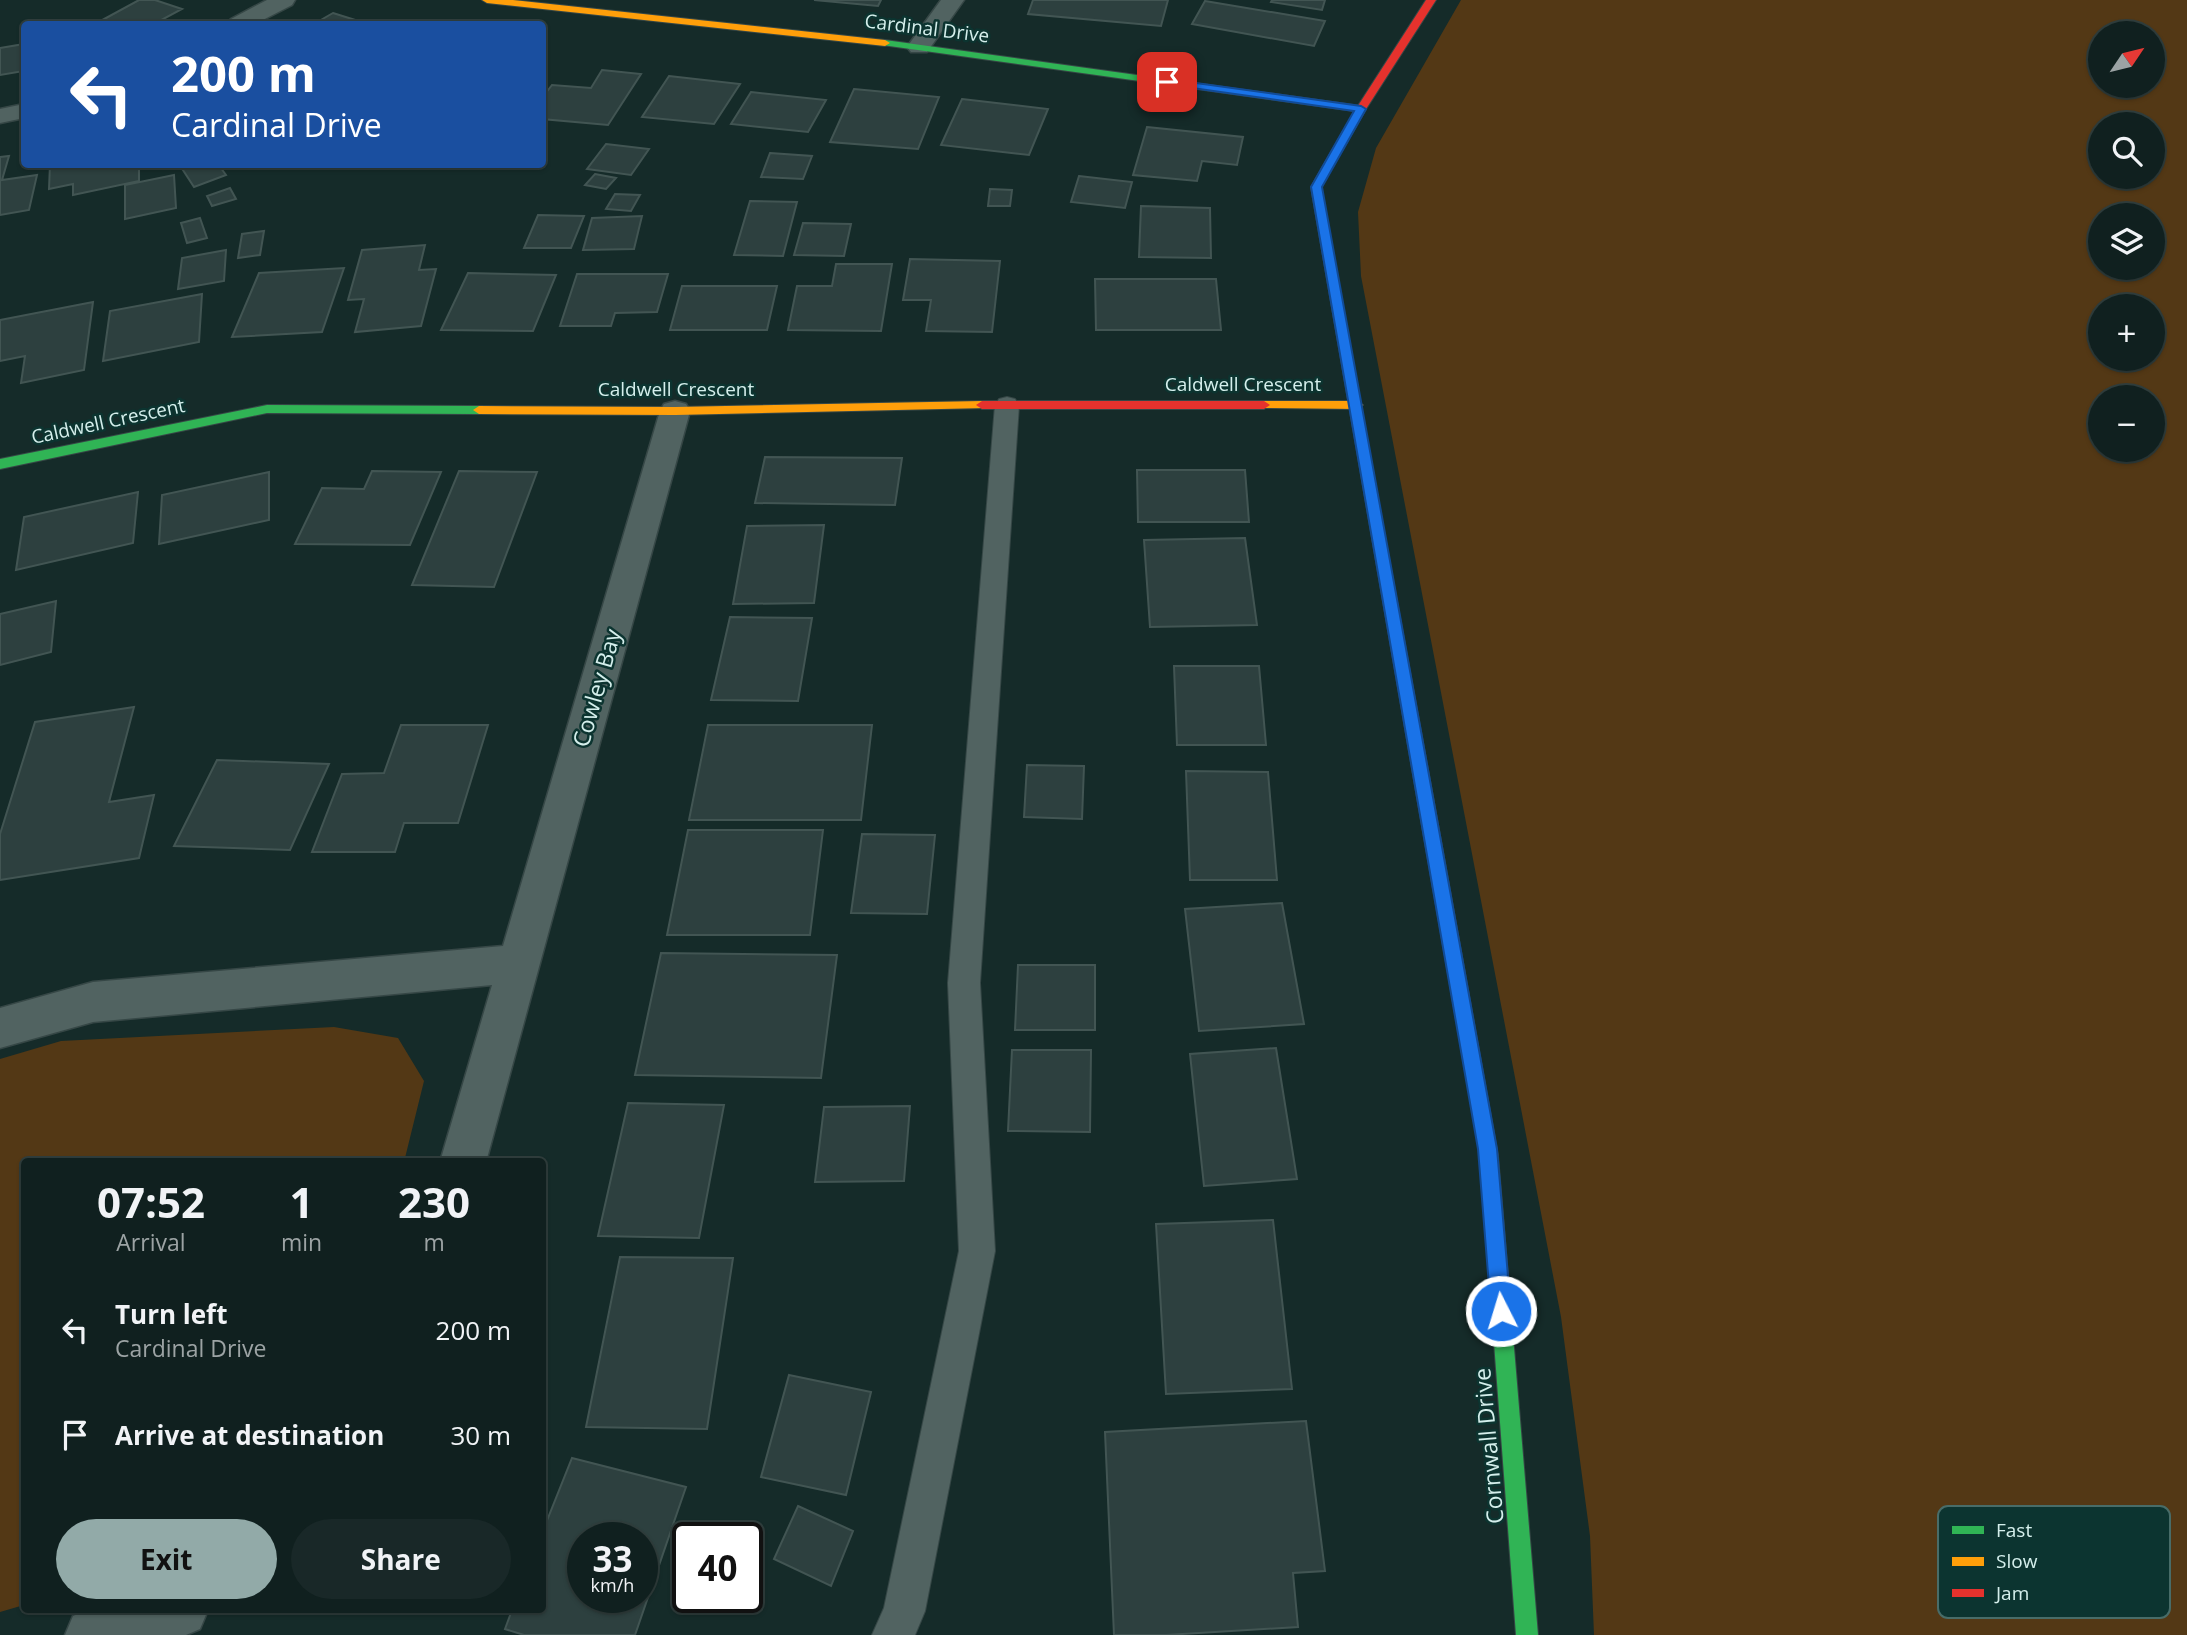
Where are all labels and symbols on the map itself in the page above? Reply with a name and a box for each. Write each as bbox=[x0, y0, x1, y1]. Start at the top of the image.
street label: Cardinal Drive bbox=[863, 7, 991, 49]
north arrow bbox=[2088, 21, 2165, 98]
pin bbox=[1137, 52, 1197, 112]
street label: Caldwell Crescent bbox=[1165, 371, 1321, 397]
street label: Caldwell Crescent bbox=[598, 376, 754, 402]
street label: Caldwell Crescent bbox=[29, 392, 187, 450]
street label: Cowley Bay bbox=[564, 624, 628, 751]
position arrow bbox=[1464, 1274, 1538, 1348]
street label: Cornwall Drive bbox=[1465, 1367, 1511, 1525]
legend bbox=[1938, 1506, 2170, 1618]
text: Fast bbox=[1996, 1517, 2032, 1543]
speed limit sign: 40 bbox=[672, 1522, 763, 1613]
text: Slow bbox=[1996, 1548, 2038, 1574]
text: Jam bbox=[1994, 1580, 2029, 1606]

